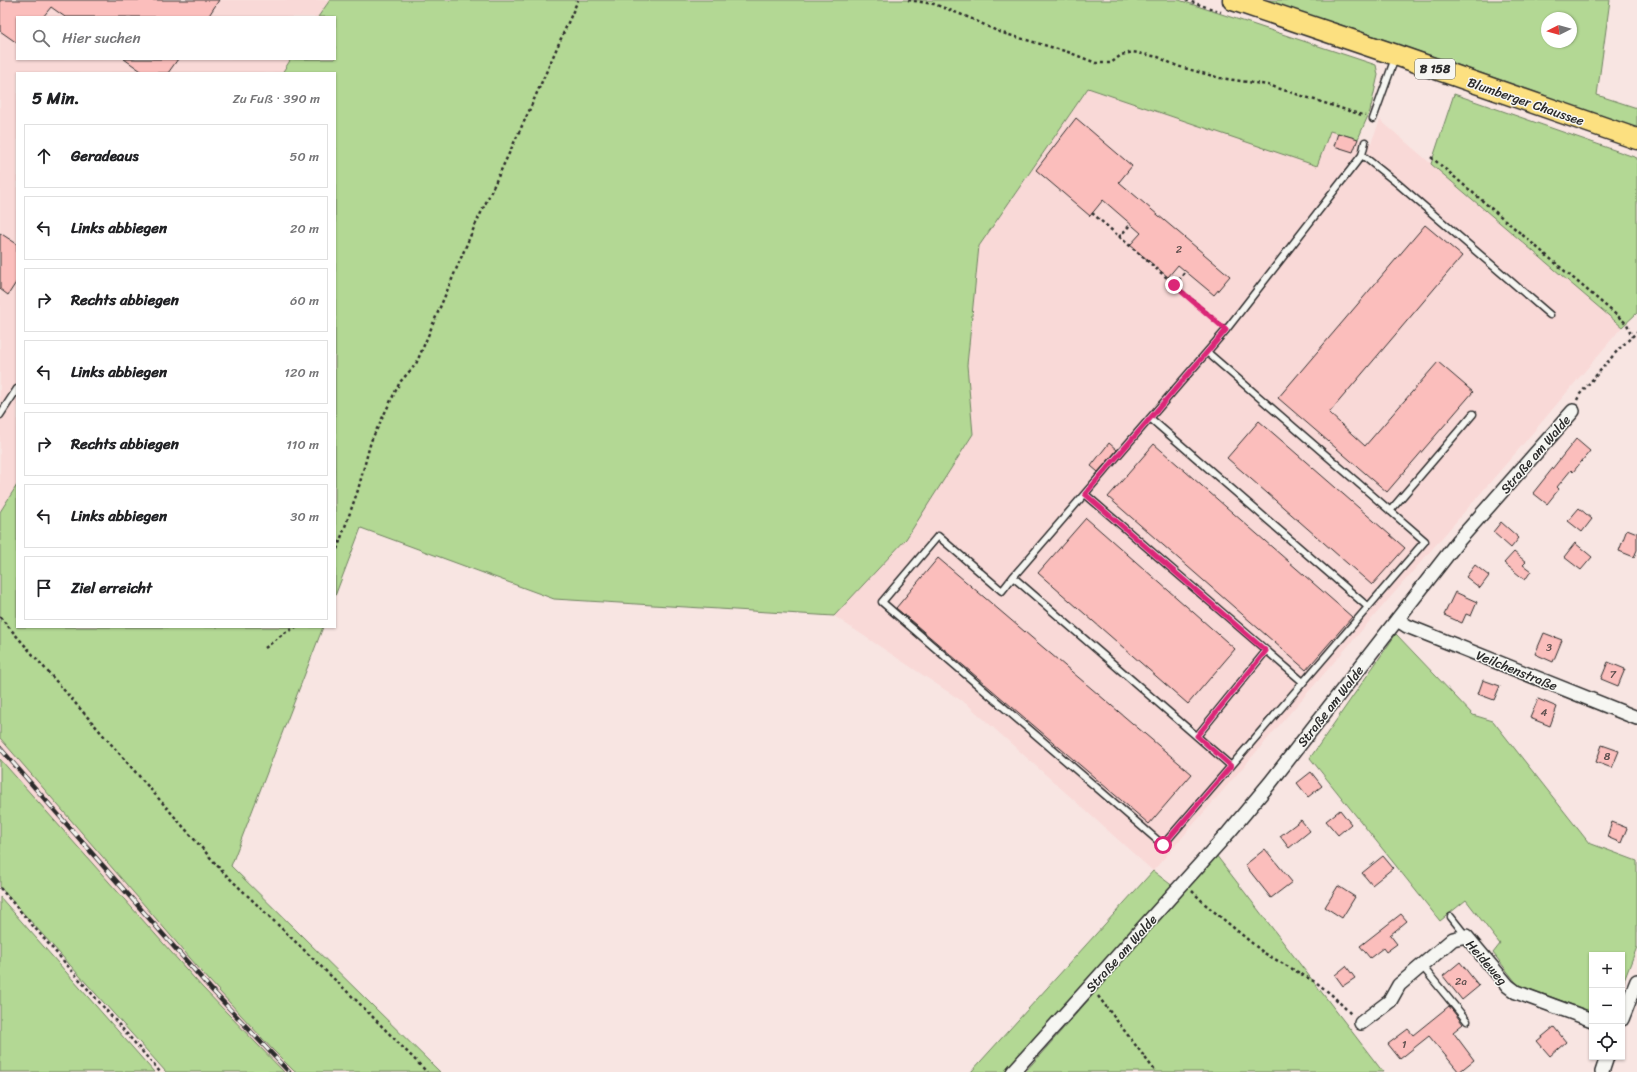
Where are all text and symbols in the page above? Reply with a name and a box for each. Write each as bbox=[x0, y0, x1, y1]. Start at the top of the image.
north arrow bbox=[1541, 12, 1577, 48]
search box bbox=[16, 16, 336, 60]
text: Hier suchen bbox=[62, 25, 141, 51]
icon: search bbox=[30, 27, 52, 49]
road number: B 158 bbox=[1415, 59, 1455, 79]
street label: Blumberger Chaussee bbox=[1464, 71, 1588, 132]
text: 5 Min. bbox=[32, 83, 80, 113]
text: Zu Fuß · 390 m bbox=[233, 87, 320, 110]
text: Geradeaus bbox=[71, 143, 139, 169]
icon: ahead bbox=[33, 145, 55, 167]
text: 50 m bbox=[289, 145, 319, 168]
text: Links abbiegen bbox=[71, 215, 167, 241]
icon: left bbox=[33, 217, 55, 239]
text: 20 m bbox=[290, 217, 319, 240]
house number: 2 bbox=[1176, 240, 1183, 259]
route end bbox=[1165, 276, 1183, 294]
text: Rechts abbiegen bbox=[71, 287, 179, 313]
icon: right bbox=[33, 289, 55, 311]
text: 60 m bbox=[290, 289, 319, 312]
text: Links abbiegen bbox=[71, 359, 167, 385]
icon: left bbox=[33, 361, 55, 383]
text: 120 m bbox=[284, 361, 319, 384]
street label: Straße am Walde bbox=[1494, 409, 1577, 499]
text: Rechts abbiegen bbox=[71, 431, 179, 457]
icon: right bbox=[33, 433, 55, 455]
text: 110 m bbox=[286, 433, 319, 456]
text: Links abbiegen bbox=[71, 503, 167, 529]
icon: left bbox=[33, 505, 55, 527]
text: 30 m bbox=[290, 505, 319, 528]
text: Ziel erreicht bbox=[71, 575, 152, 601]
icon: arrive bbox=[33, 577, 55, 599]
house number: 3 bbox=[1546, 638, 1552, 657]
street label: Veilchenstraße bbox=[1473, 644, 1561, 697]
street label: Straße am Walde bbox=[1291, 660, 1370, 752]
house number: 7 bbox=[1610, 665, 1617, 684]
house number: 4 bbox=[1541, 703, 1548, 722]
house number: 8 bbox=[1604, 747, 1611, 766]
route start bbox=[1154, 836, 1172, 854]
street label: Straße am Walde bbox=[1080, 909, 1163, 998]
street label: Heideweg bbox=[1460, 934, 1514, 991]
map controls bbox=[1589, 952, 1625, 1060]
button: + bbox=[1589, 952, 1625, 988]
house number: 2a bbox=[1455, 972, 1467, 991]
button: − bbox=[1589, 988, 1625, 1024]
button: locate bbox=[1589, 1024, 1625, 1060]
house number: 1 bbox=[1402, 1035, 1407, 1054]

